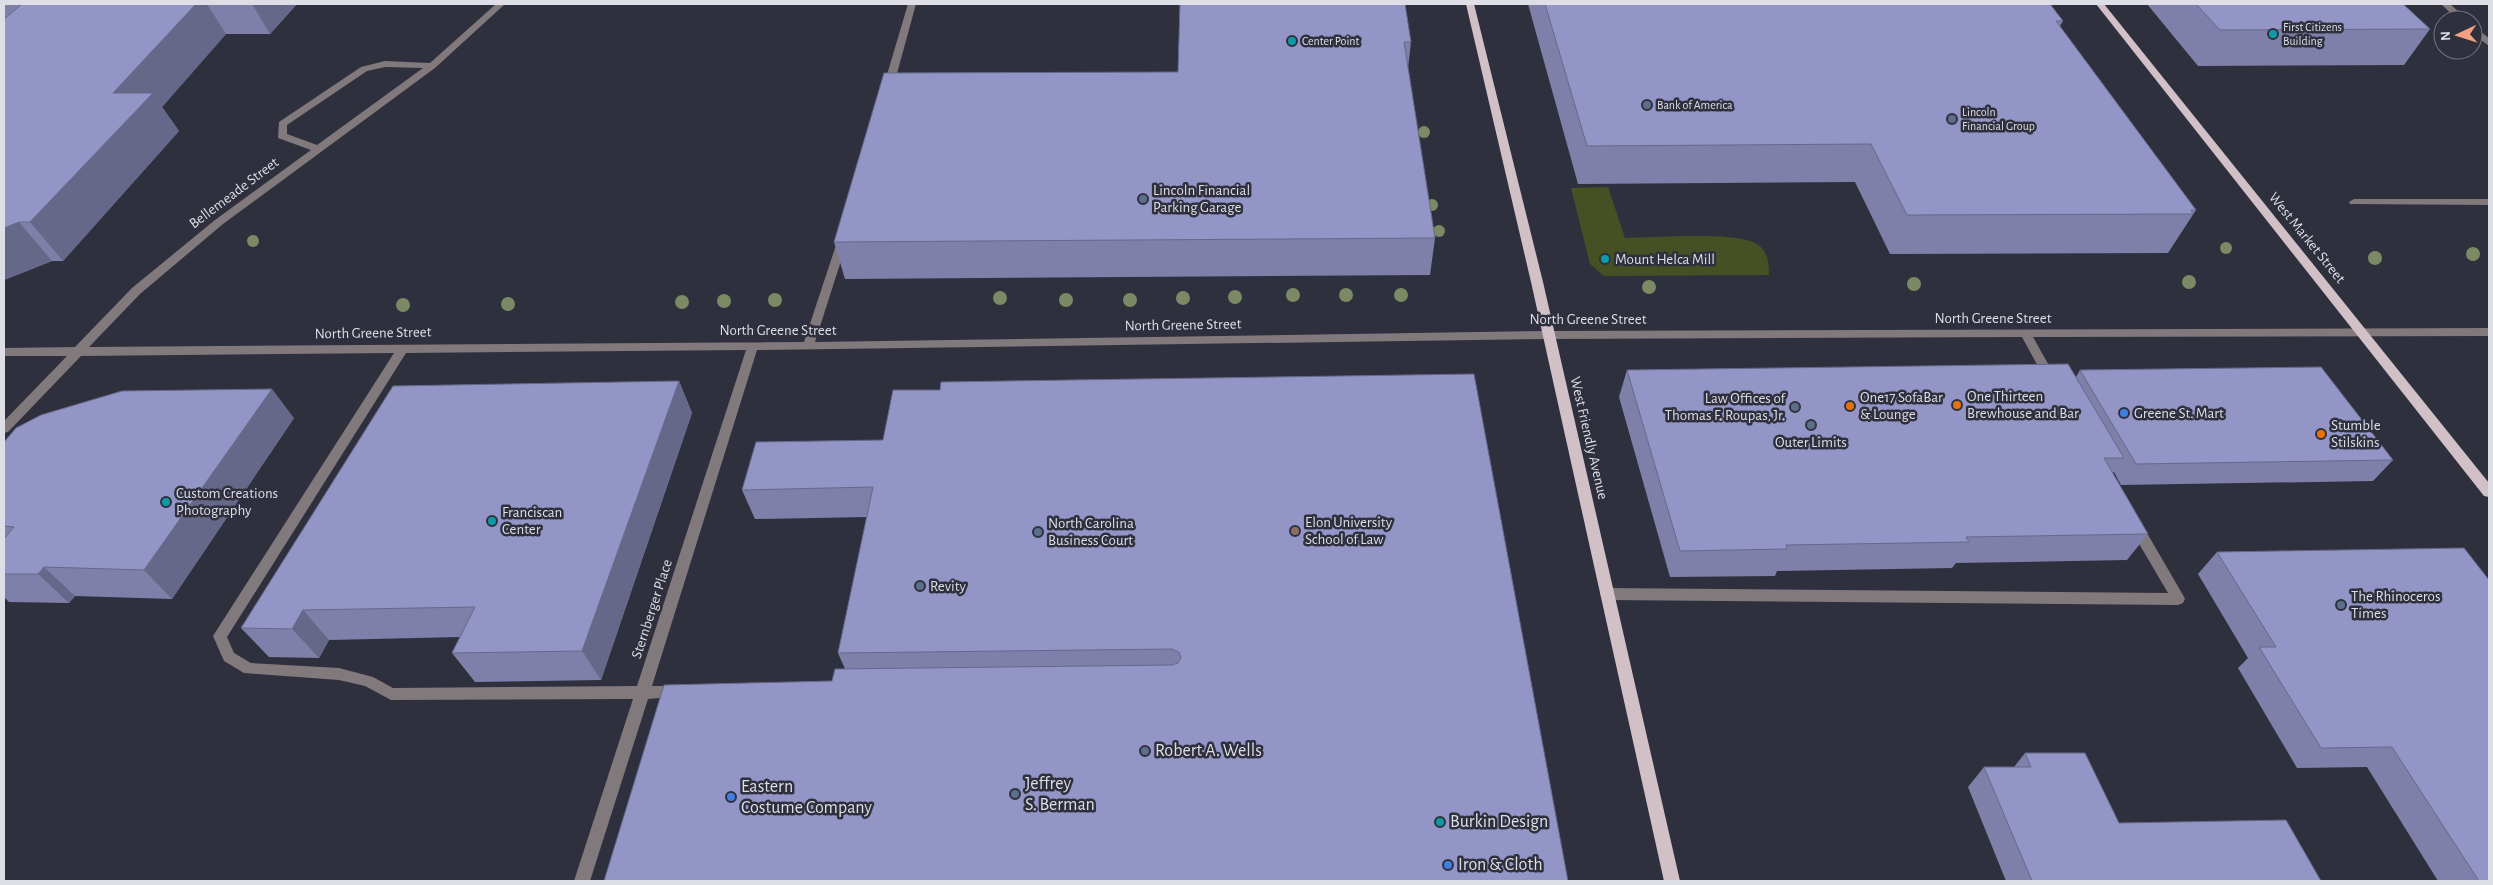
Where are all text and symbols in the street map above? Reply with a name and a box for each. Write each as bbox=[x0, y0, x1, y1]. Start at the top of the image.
north arrow bbox=[2433, 10, 2483, 60]
place label: First Citizens Building bbox=[2283, 21, 2342, 47]
marker: First Citizens Building bbox=[2267, 28, 2279, 40]
text: N bbox=[2439, 30, 2453, 41]
marker: Center Point bbox=[1286, 35, 1298, 47]
place label: Center Point bbox=[1302, 35, 1359, 47]
marker: Bank of America bbox=[1641, 99, 1653, 111]
place label: Bank of America bbox=[1657, 99, 1733, 111]
place label: Lincoln Financial Group bbox=[1962, 106, 2035, 132]
marker: Lincoln Financial Group bbox=[1946, 113, 1958, 125]
street label: Bellemeade Street bbox=[187, 155, 282, 231]
place label: Lincoln Financial Parking Garage bbox=[1153, 183, 1250, 215]
street label: West Market Street bbox=[2266, 190, 2348, 286]
marker: Lincoln Financial Parking Garage bbox=[1137, 193, 1149, 205]
place label: Mount Helca Mill bbox=[1615, 252, 1715, 267]
marker: Mount Helca Mill bbox=[1599, 253, 1611, 265]
street label: North Greene Street bbox=[1935, 311, 2052, 326]
street label: North Greene Street bbox=[1530, 312, 1647, 327]
street label: North Greene Street bbox=[1124, 316, 1242, 334]
street label: North Greene Street bbox=[720, 323, 837, 338]
street label: North Greene Street bbox=[314, 324, 432, 342]
street label: West Friendly Avenue bbox=[1568, 375, 1610, 501]
place label: One Thirteen Brewhouse and Bar bbox=[1967, 389, 2079, 421]
place label: One17 SofaBar & Lounge bbox=[1860, 390, 1943, 422]
place label: Law Offices of Thomas F. Roupas, Jr. bbox=[1665, 391, 1786, 423]
marker: One Thirteen Brewhouse and Bar bbox=[1951, 399, 1963, 411]
marker: One17 SofaBar & Lounge bbox=[1844, 400, 1856, 412]
marker: Law Offices of Thomas F. Roupas, Jr. bbox=[1789, 401, 1801, 413]
place label: Greene St. Mart bbox=[2134, 406, 2224, 421]
marker: Greene St. Mart bbox=[2118, 407, 2130, 419]
place label: Stumble Stilskins bbox=[2331, 418, 2381, 450]
marker: Outer Limits bbox=[1805, 419, 1817, 431]
marker: Stumble Stilskins bbox=[2315, 428, 2327, 440]
place label: Outer Limits bbox=[1775, 435, 1847, 450]
place label: Custom Creations Photography bbox=[176, 486, 278, 518]
marker: Custom Creations Photography bbox=[160, 496, 172, 508]
place label: Franciscan Center bbox=[502, 505, 562, 537]
marker: Franciscan Center bbox=[486, 515, 498, 527]
place label: Elon University School of Law bbox=[1305, 515, 1393, 547]
place label: North Carolina Business Court bbox=[1048, 516, 1134, 548]
marker: Elon University School of Law bbox=[1289, 525, 1301, 537]
marker: North Carolina Business Court bbox=[1032, 526, 1044, 538]
street label: Sternberger Place bbox=[629, 557, 675, 660]
place label: Revity bbox=[930, 579, 966, 594]
marker: Revity bbox=[914, 580, 926, 592]
place label: The Rhinoceros Times bbox=[2351, 589, 2441, 621]
marker: The Rhinoceros Times bbox=[2335, 599, 2347, 611]
place label: Robert A. Wells bbox=[1155, 742, 1262, 760]
marker: Robert A. Wells bbox=[1139, 745, 1151, 757]
place label: Jeffrey S. Berman bbox=[1025, 775, 1095, 814]
place label: Eastern Costume Company bbox=[741, 778, 872, 817]
marker: Jeffrey S. Berman bbox=[1009, 788, 1021, 800]
marker: Eastern Costume Company bbox=[725, 791, 737, 803]
place label: Burkin Design bbox=[1450, 813, 1548, 831]
marker: Burkin Design bbox=[1434, 816, 1446, 828]
place label: Iron & Cloth bbox=[1458, 856, 1543, 874]
marker: Iron & Cloth bbox=[1442, 859, 1454, 871]

